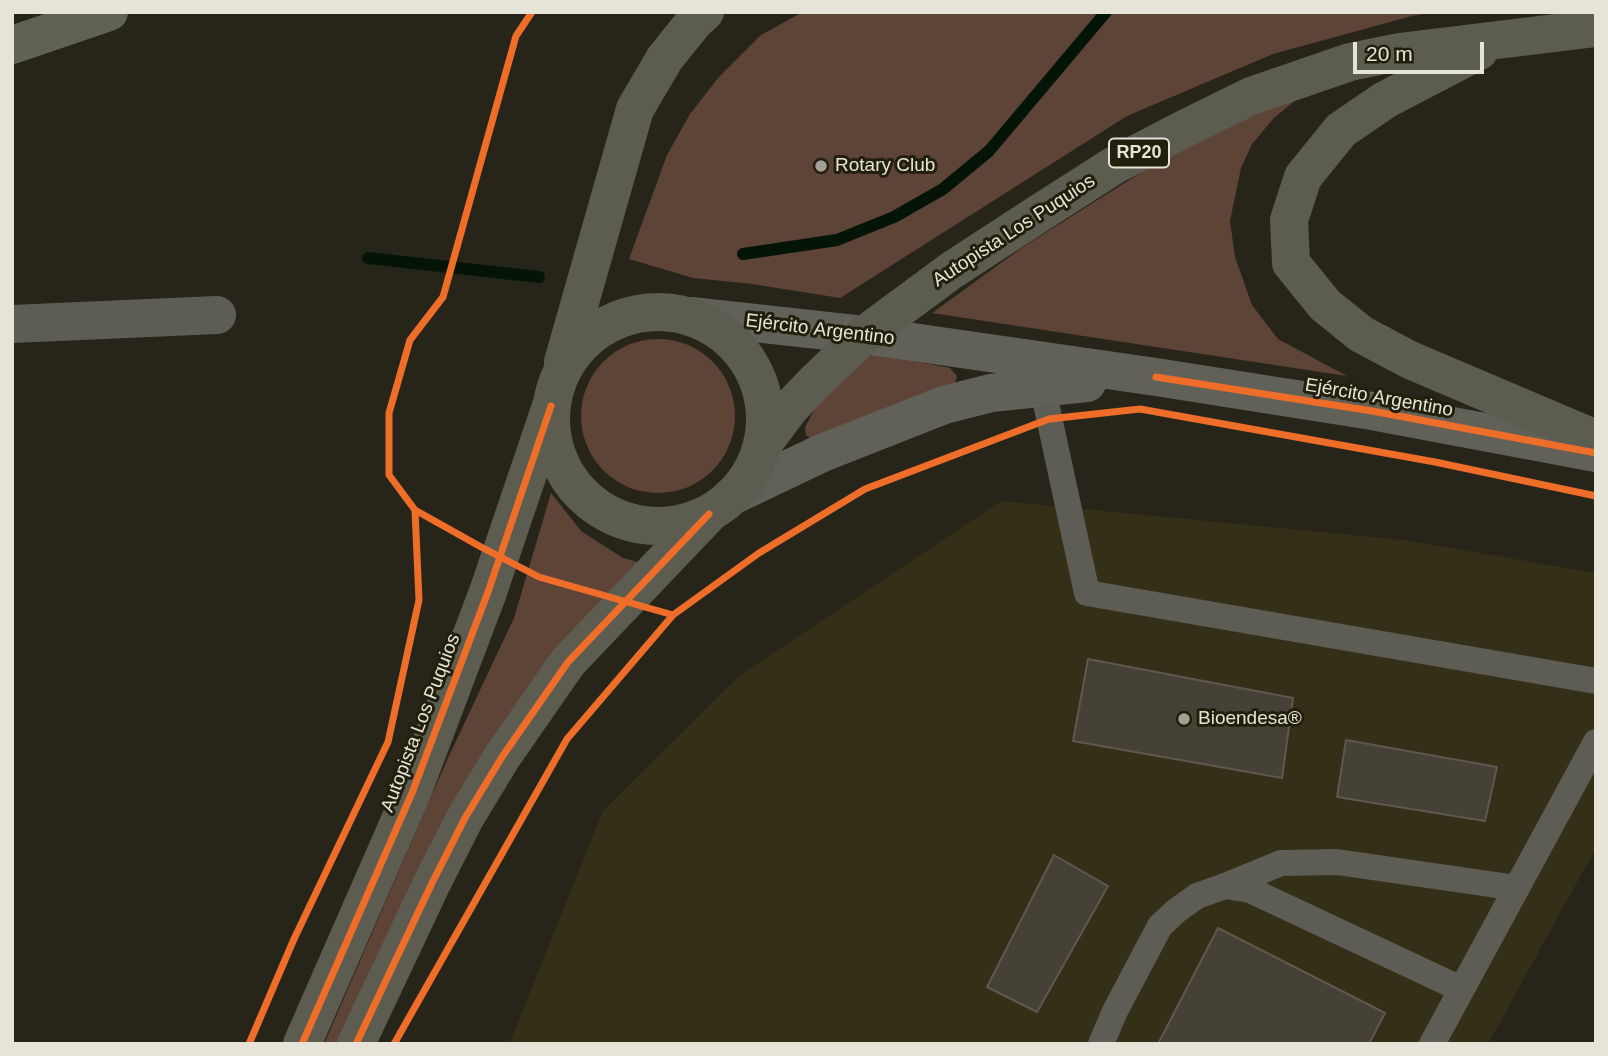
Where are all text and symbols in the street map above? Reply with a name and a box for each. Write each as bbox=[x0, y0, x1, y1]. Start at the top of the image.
scale bar bbox=[1356, 28, 1487, 72]
text: 20 m bbox=[1366, 42, 1413, 65]
road number: RP20 bbox=[1109, 138, 1169, 168]
place label: Rotary Club bbox=[835, 155, 935, 177]
marker: Rotary Club bbox=[813, 158, 829, 174]
street label: Autopista Los Puquios bbox=[929, 170, 1099, 292]
street label: Ejército Argentino bbox=[744, 310, 896, 350]
street label: Ejército Argentino bbox=[1303, 374, 1455, 422]
street label: Autopista Los Puquios bbox=[376, 631, 466, 815]
place label: Bioendesa® bbox=[1198, 708, 1302, 730]
marker: Bioendesa® bbox=[1176, 711, 1192, 727]

